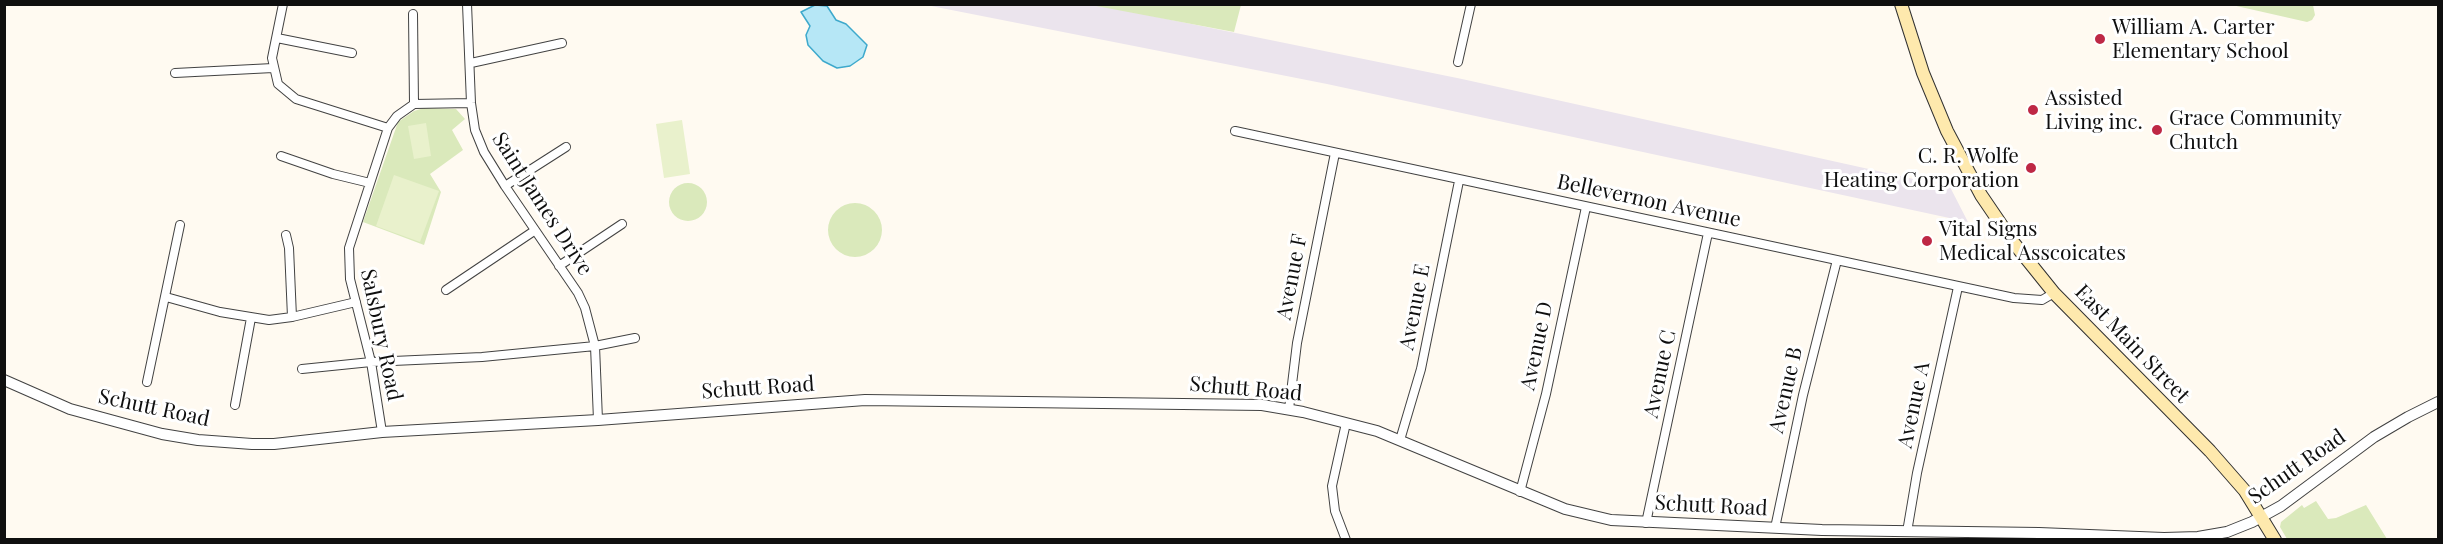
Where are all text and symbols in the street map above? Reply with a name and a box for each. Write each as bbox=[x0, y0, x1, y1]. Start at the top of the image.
place label: William A. Carter Elementary School bbox=[2112, 14, 2289, 64]
marker: William A. Carter Elementary School bbox=[2093, 32, 2107, 46]
place label: Assisted Living inc. bbox=[2045, 85, 2143, 135]
marker: Assisted Living inc. bbox=[2026, 103, 2040, 117]
place label: Grace Community Chutch bbox=[2169, 105, 2342, 155]
marker: Grace Community Chutch bbox=[2150, 123, 2164, 137]
street label: Saint James Drive bbox=[486, 128, 598, 280]
place label: C. R. Wolfe Heating Corporation bbox=[1824, 143, 2019, 193]
marker: C. R. Wolfe Heating Corporation bbox=[2024, 161, 2038, 175]
street label: Bellevernon Avenue bbox=[1555, 169, 1743, 233]
place label: Vital Signs Medical Asscoicates bbox=[1939, 216, 2126, 266]
street label: Avenue F bbox=[1271, 232, 1313, 322]
marker: Vital Signs Medical Asscoicates bbox=[1920, 234, 1934, 248]
street label: Avenue E bbox=[1394, 262, 1436, 352]
street label: Salsbury Road bbox=[355, 267, 407, 403]
street label: East Main Street bbox=[2069, 280, 2195, 408]
street label: Avenue D bbox=[1515, 300, 1559, 392]
street label: Avenue C bbox=[1638, 328, 1682, 420]
street label: Avenue B bbox=[1764, 344, 1808, 436]
street label: Avenue A bbox=[1893, 359, 1935, 451]
street label: Schutt Road bbox=[701, 371, 815, 405]
street label: Schutt Road bbox=[1189, 372, 1303, 406]
street label: Schutt Road bbox=[96, 384, 212, 432]
street label: Schutt Road bbox=[2243, 424, 2351, 510]
street label: Schutt Road bbox=[1654, 490, 1768, 522]

